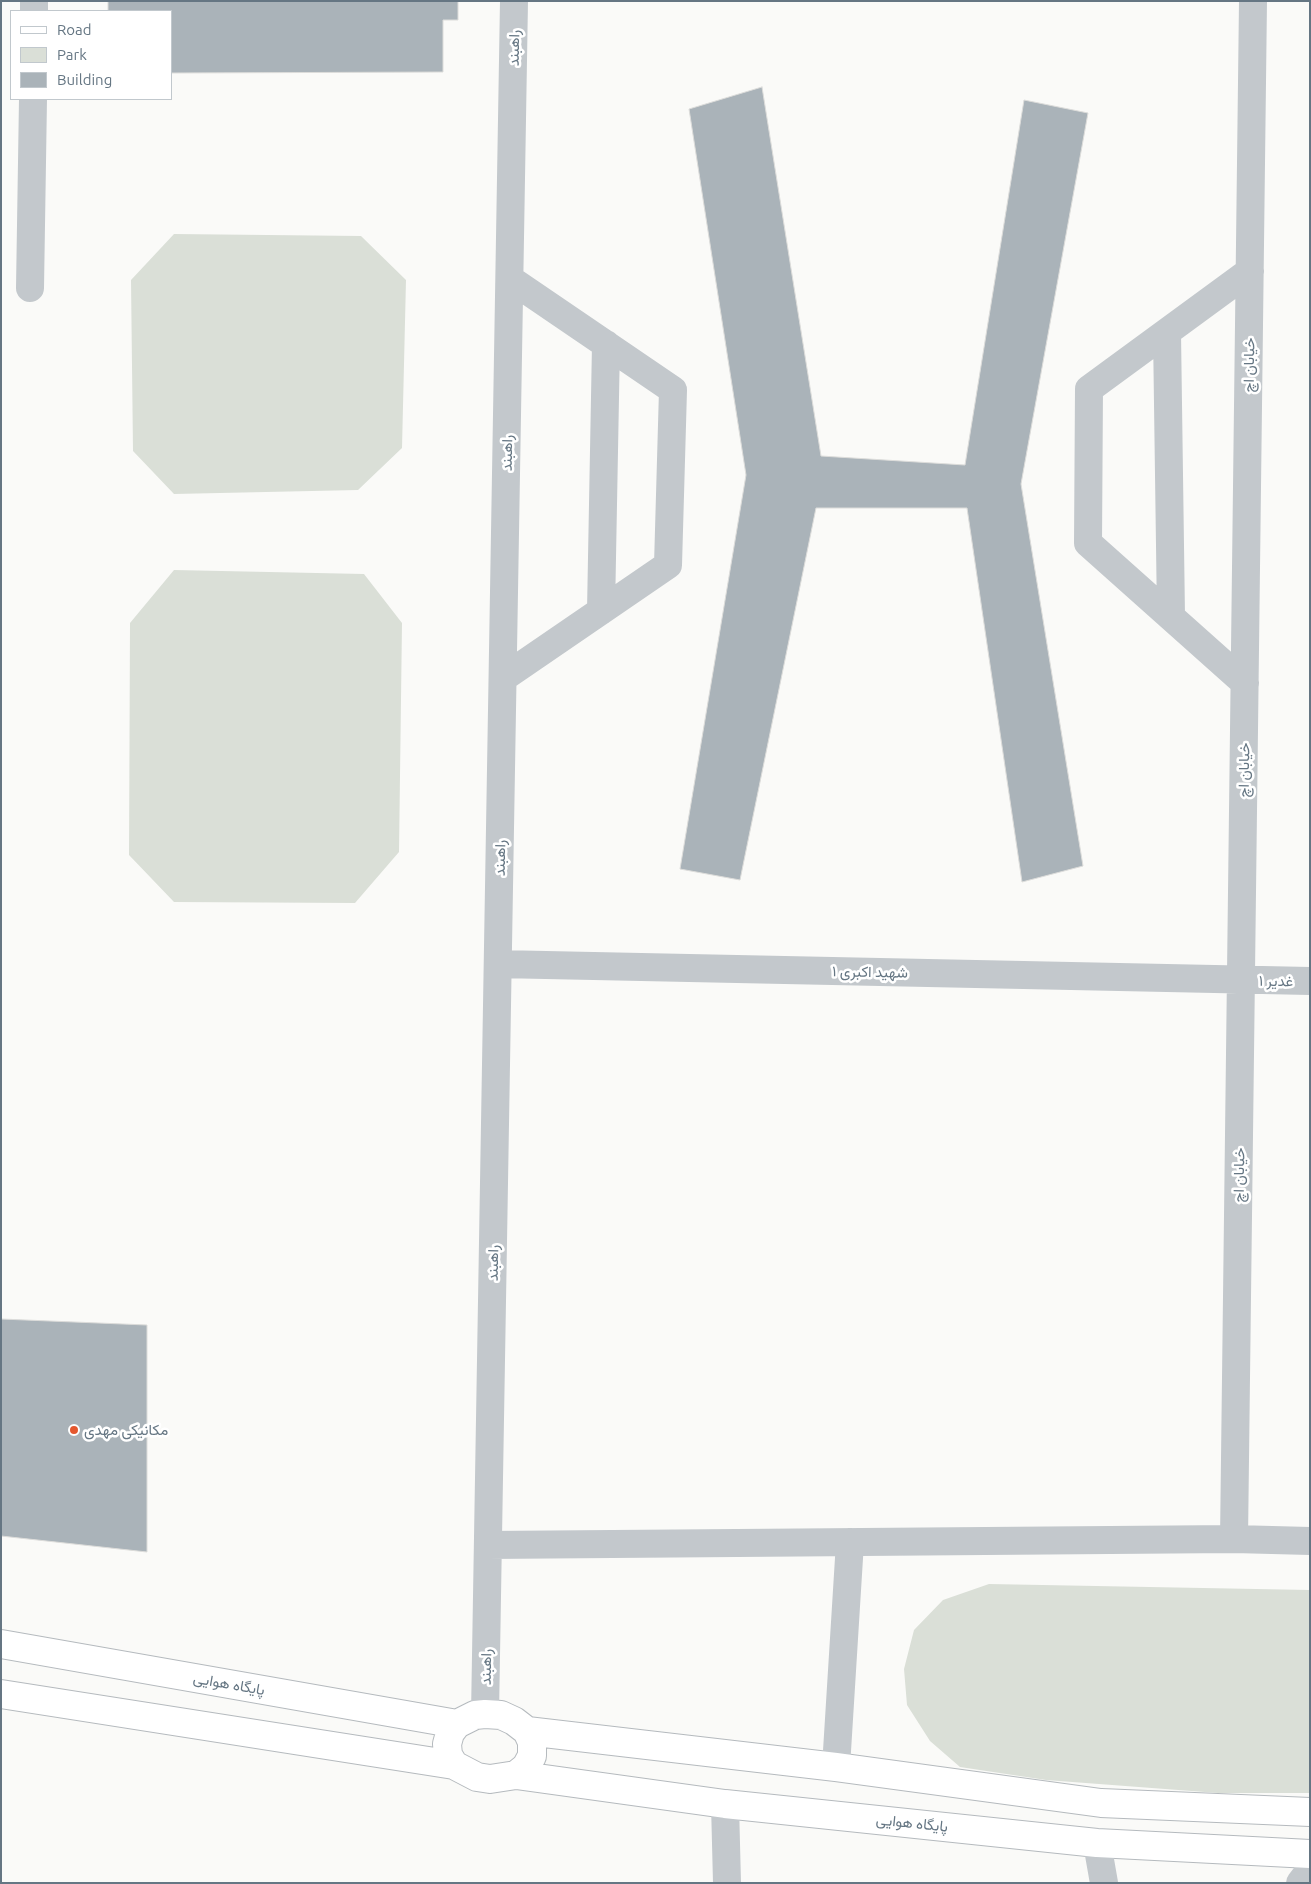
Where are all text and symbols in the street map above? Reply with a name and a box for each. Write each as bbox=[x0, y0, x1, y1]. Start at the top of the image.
legend bbox=[10, 10, 172, 100]
text: Road bbox=[57, 21, 92, 38]
street label: راهبند bbox=[505, 30, 523, 66]
text: Park bbox=[57, 46, 87, 63]
text: Building bbox=[57, 71, 112, 88]
street label: خیابان اچ bbox=[1240, 337, 1258, 393]
street label: راهبند bbox=[498, 435, 516, 471]
street label: خیابان اچ bbox=[1235, 742, 1253, 798]
street label: راهبند bbox=[491, 840, 509, 876]
street label: شهید اکبری ۱ bbox=[832, 962, 908, 982]
street label: غدیر ۱ bbox=[1259, 972, 1293, 990]
street label: خیابان اچ bbox=[1230, 1147, 1248, 1203]
street label: راهبند bbox=[484, 1245, 502, 1281]
place label: مکانیکی مهدی bbox=[84, 1421, 168, 1439]
marker: مکانیکی مهدی bbox=[68, 1424, 80, 1436]
street label: راهبند bbox=[477, 1649, 495, 1685]
street label: پایگاه هوایی bbox=[192, 1669, 266, 1699]
street label: پایگاه هوایی bbox=[875, 1810, 949, 1836]

